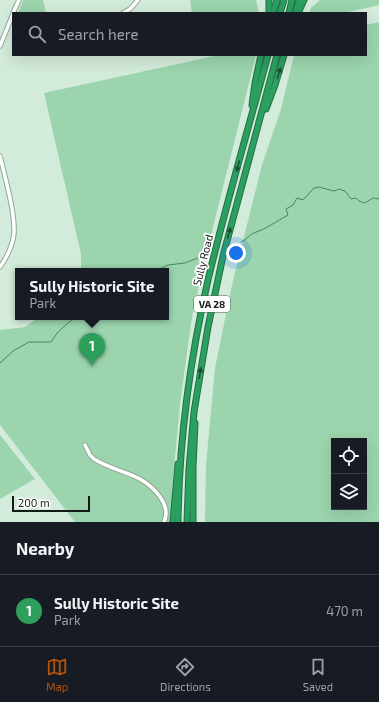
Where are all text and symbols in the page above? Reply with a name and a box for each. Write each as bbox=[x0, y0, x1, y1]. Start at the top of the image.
search box bbox=[12, 12, 367, 56]
icon: search bbox=[26, 23, 48, 45]
text: Search here bbox=[58, 25, 139, 43]
one-way arrow bbox=[276, 67, 282, 79]
one-way arrow bbox=[235, 160, 241, 172]
one-way arrow bbox=[227, 226, 233, 239]
street label: Sully Road bbox=[190, 233, 215, 287]
your location bbox=[226, 243, 246, 263]
popup bbox=[15, 268, 169, 320]
text: Sully Historic Site bbox=[30, 277, 154, 295]
text: Park bbox=[30, 295, 56, 311]
road number: VA 28 bbox=[194, 296, 230, 312]
pin: 1 bbox=[79, 333, 105, 366]
one-way arrow bbox=[197, 367, 203, 379]
map controls bbox=[331, 438, 367, 510]
button: locate bbox=[331, 438, 367, 474]
button: layers bbox=[331, 474, 367, 510]
scale bar bbox=[12, 494, 90, 513]
text: 200 m bbox=[18, 496, 50, 509]
text: Nearby bbox=[16, 538, 74, 558]
text: Sully Historic Site bbox=[54, 594, 179, 612]
text: 1 bbox=[26, 603, 32, 619]
text: 470 m bbox=[326, 603, 363, 619]
text: Park bbox=[54, 612, 81, 628]
tab: Map bbox=[46, 656, 68, 693]
tab: Directions bbox=[160, 656, 211, 693]
tab: Saved bbox=[303, 656, 333, 693]

